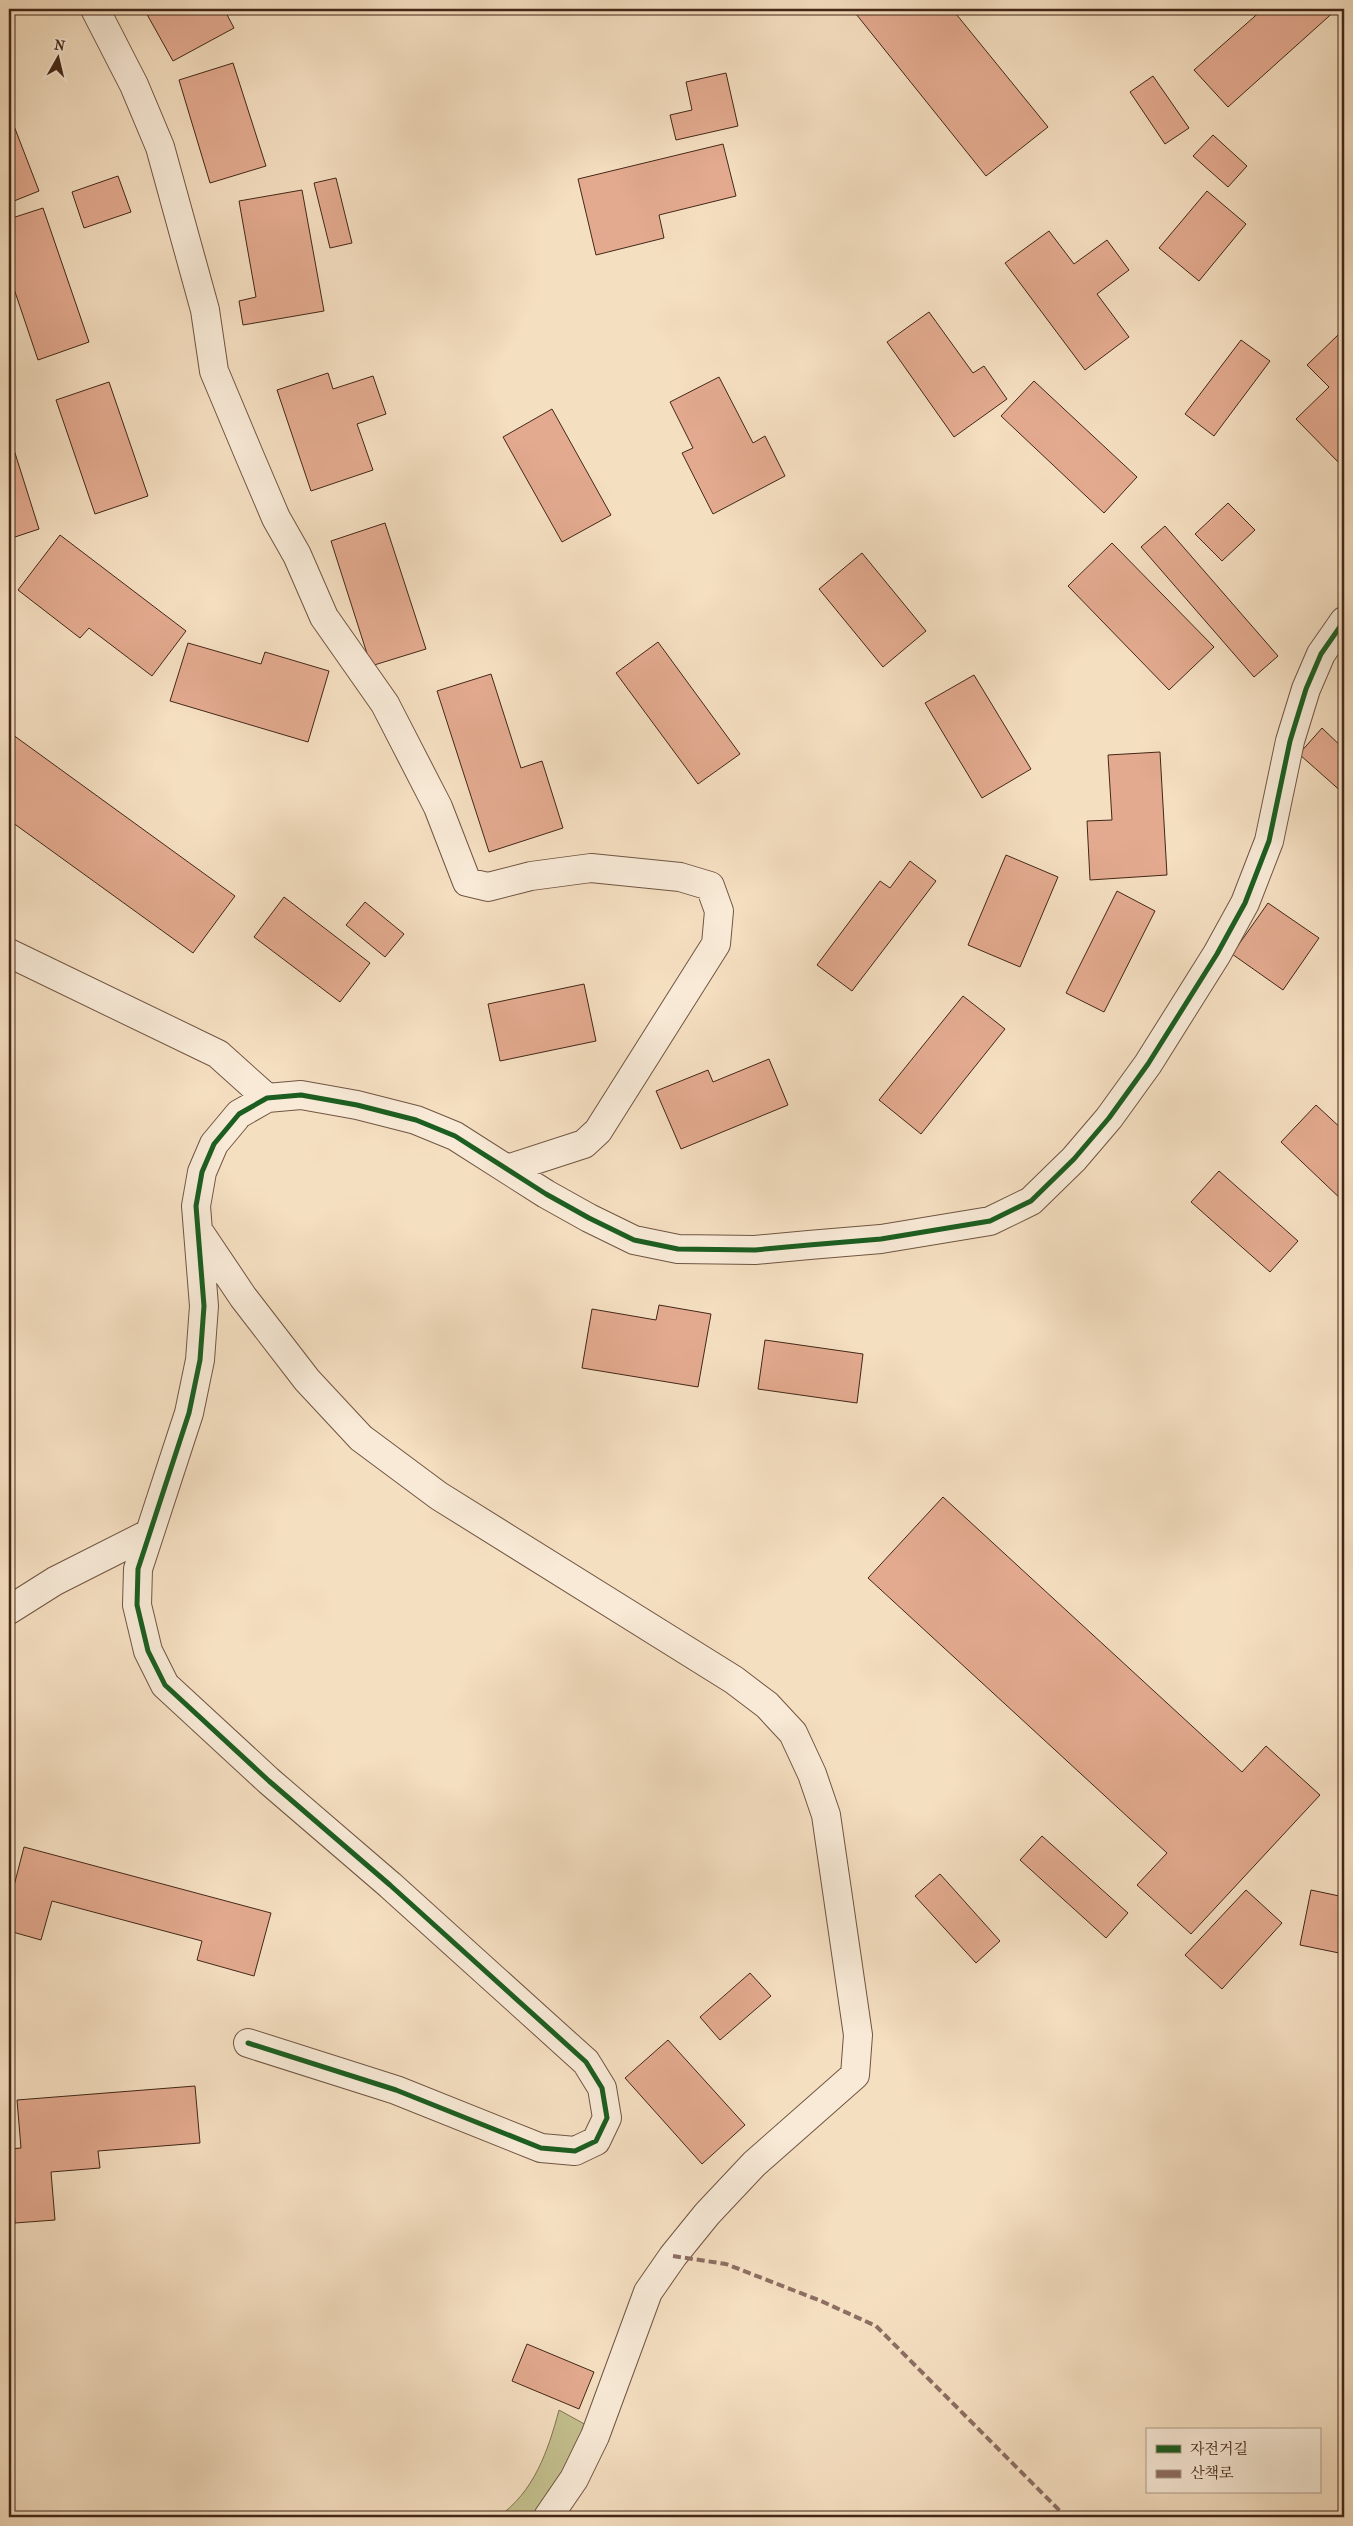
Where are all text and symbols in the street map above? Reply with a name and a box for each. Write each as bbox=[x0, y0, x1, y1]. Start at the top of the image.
north arrow bbox=[32, 32, 82, 82]
text: N bbox=[53, 36, 67, 55]
legend bbox=[1146, 2428, 1320, 2494]
text: 자전거길 bbox=[1190, 2440, 1248, 2458]
text: 산책로 bbox=[1190, 2464, 1234, 2482]

